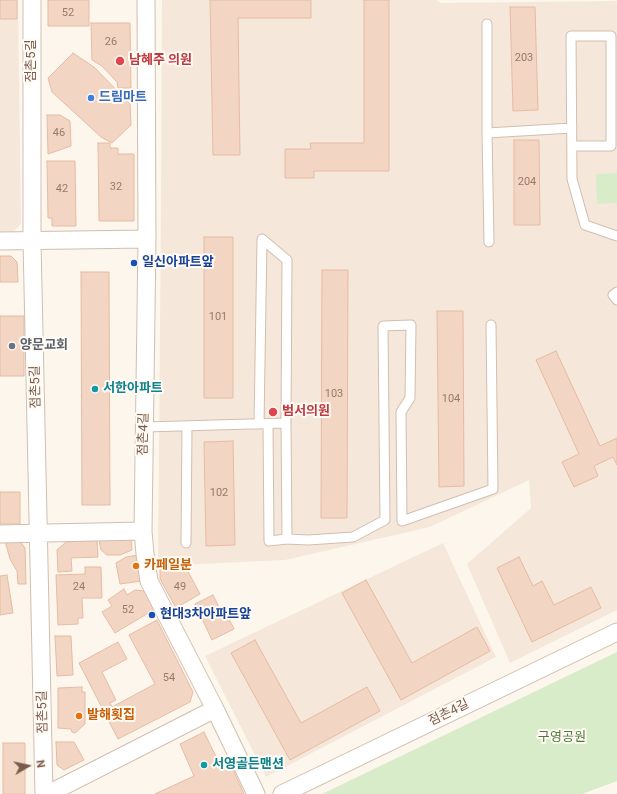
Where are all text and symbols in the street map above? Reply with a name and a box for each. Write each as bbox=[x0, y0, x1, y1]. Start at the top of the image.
house number: 52 bbox=[62, 6, 74, 20]
house number: 26 bbox=[105, 35, 117, 49]
street label: 점촌5길 bbox=[24, 39, 40, 83]
house number: 203 bbox=[515, 51, 533, 65]
place label: 남혜주 의원 bbox=[129, 53, 192, 69]
marker: 남혜주 의원 bbox=[114, 55, 126, 67]
place label: 드림마트 bbox=[99, 90, 147, 106]
marker: 드림마트 bbox=[86, 93, 96, 103]
house number: 46 bbox=[53, 126, 65, 140]
house number: 204 bbox=[518, 175, 536, 189]
house number: 32 bbox=[110, 180, 122, 194]
house number: 42 bbox=[56, 182, 68, 196]
place label: 일신아파트앞 bbox=[142, 255, 214, 271]
marker: 일신아파트앞 bbox=[129, 258, 139, 268]
house number: 101 bbox=[209, 310, 227, 324]
place label: 양문교회 bbox=[20, 338, 68, 354]
marker: 양문교회 bbox=[7, 341, 17, 351]
street label: 점촌5길 bbox=[28, 365, 44, 409]
place label: 서한아파트 bbox=[103, 381, 163, 397]
marker: 서한아파트 bbox=[90, 384, 100, 394]
house number: 103 bbox=[325, 387, 343, 401]
house number: 104 bbox=[442, 392, 460, 406]
place label: 범서의원 bbox=[282, 404, 330, 420]
marker: 범서의원 bbox=[267, 406, 279, 418]
street label: 점촌4길 bbox=[136, 412, 152, 456]
house number: 102 bbox=[210, 486, 228, 500]
place label: 카페일분 bbox=[144, 558, 192, 574]
marker: 카페일분 bbox=[131, 561, 141, 571]
house number: 24 bbox=[73, 580, 85, 594]
house number: 49 bbox=[174, 580, 186, 594]
house number: 52 bbox=[122, 603, 134, 617]
place label: 현대3차아파트앞 bbox=[160, 607, 251, 623]
marker: 현대3차아파트앞 bbox=[147, 610, 157, 620]
house number: 54 bbox=[163, 671, 175, 685]
street label: 점촌5길 bbox=[35, 690, 51, 734]
street label: 점촌4길 bbox=[426, 697, 472, 729]
place label: 발해횟집 bbox=[87, 708, 135, 724]
marker: 발해횟집 bbox=[74, 711, 84, 721]
park label: 구영공원 bbox=[538, 730, 586, 746]
north arrow bbox=[8, 746, 48, 786]
place label: 서영골든맨션 bbox=[212, 757, 284, 773]
text: N bbox=[33, 759, 47, 769]
marker: 서영골든맨션 bbox=[199, 760, 209, 770]

